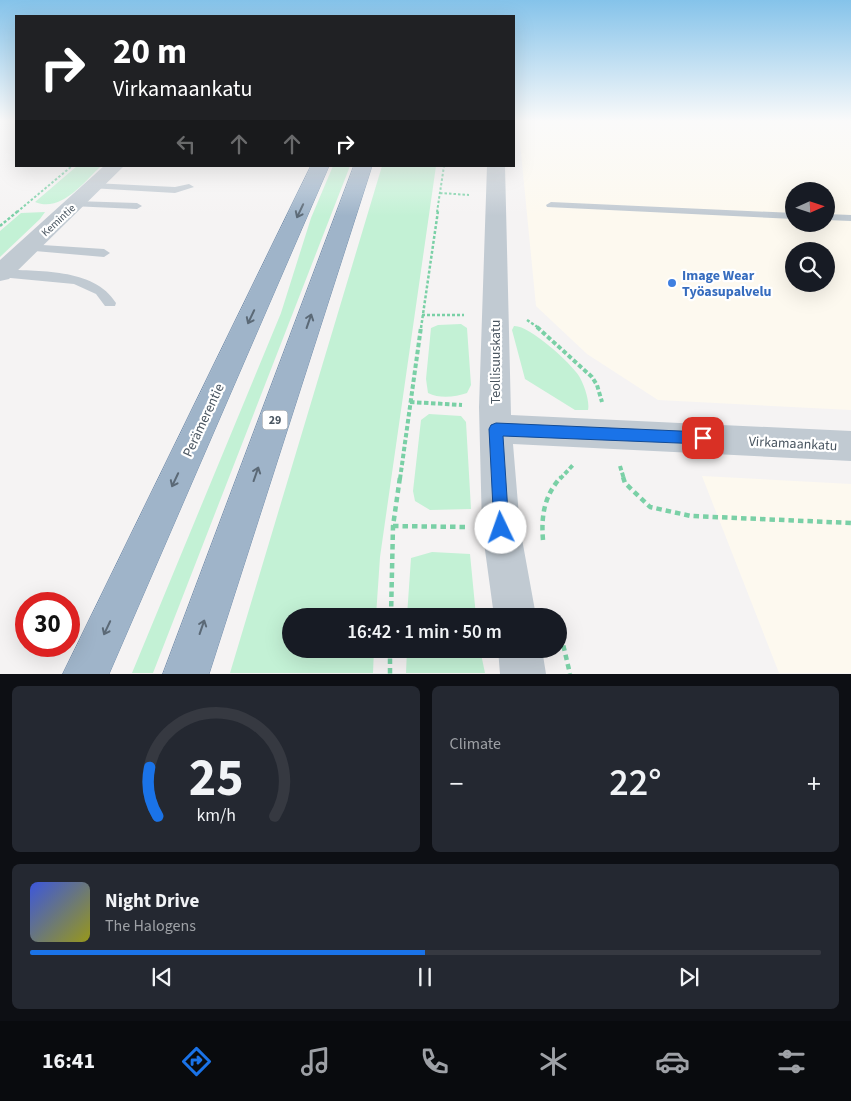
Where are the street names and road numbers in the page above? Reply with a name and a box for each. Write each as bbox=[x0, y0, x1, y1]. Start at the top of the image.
street label: Kemintie bbox=[38, 200, 79, 240]
street label: Teollisuuskatu bbox=[486, 320, 506, 404]
street label: Perämerentie bbox=[178, 380, 230, 460]
road number: 29 bbox=[262, 410, 288, 430]
street label: Virkamaankatu bbox=[748, 432, 838, 456]

